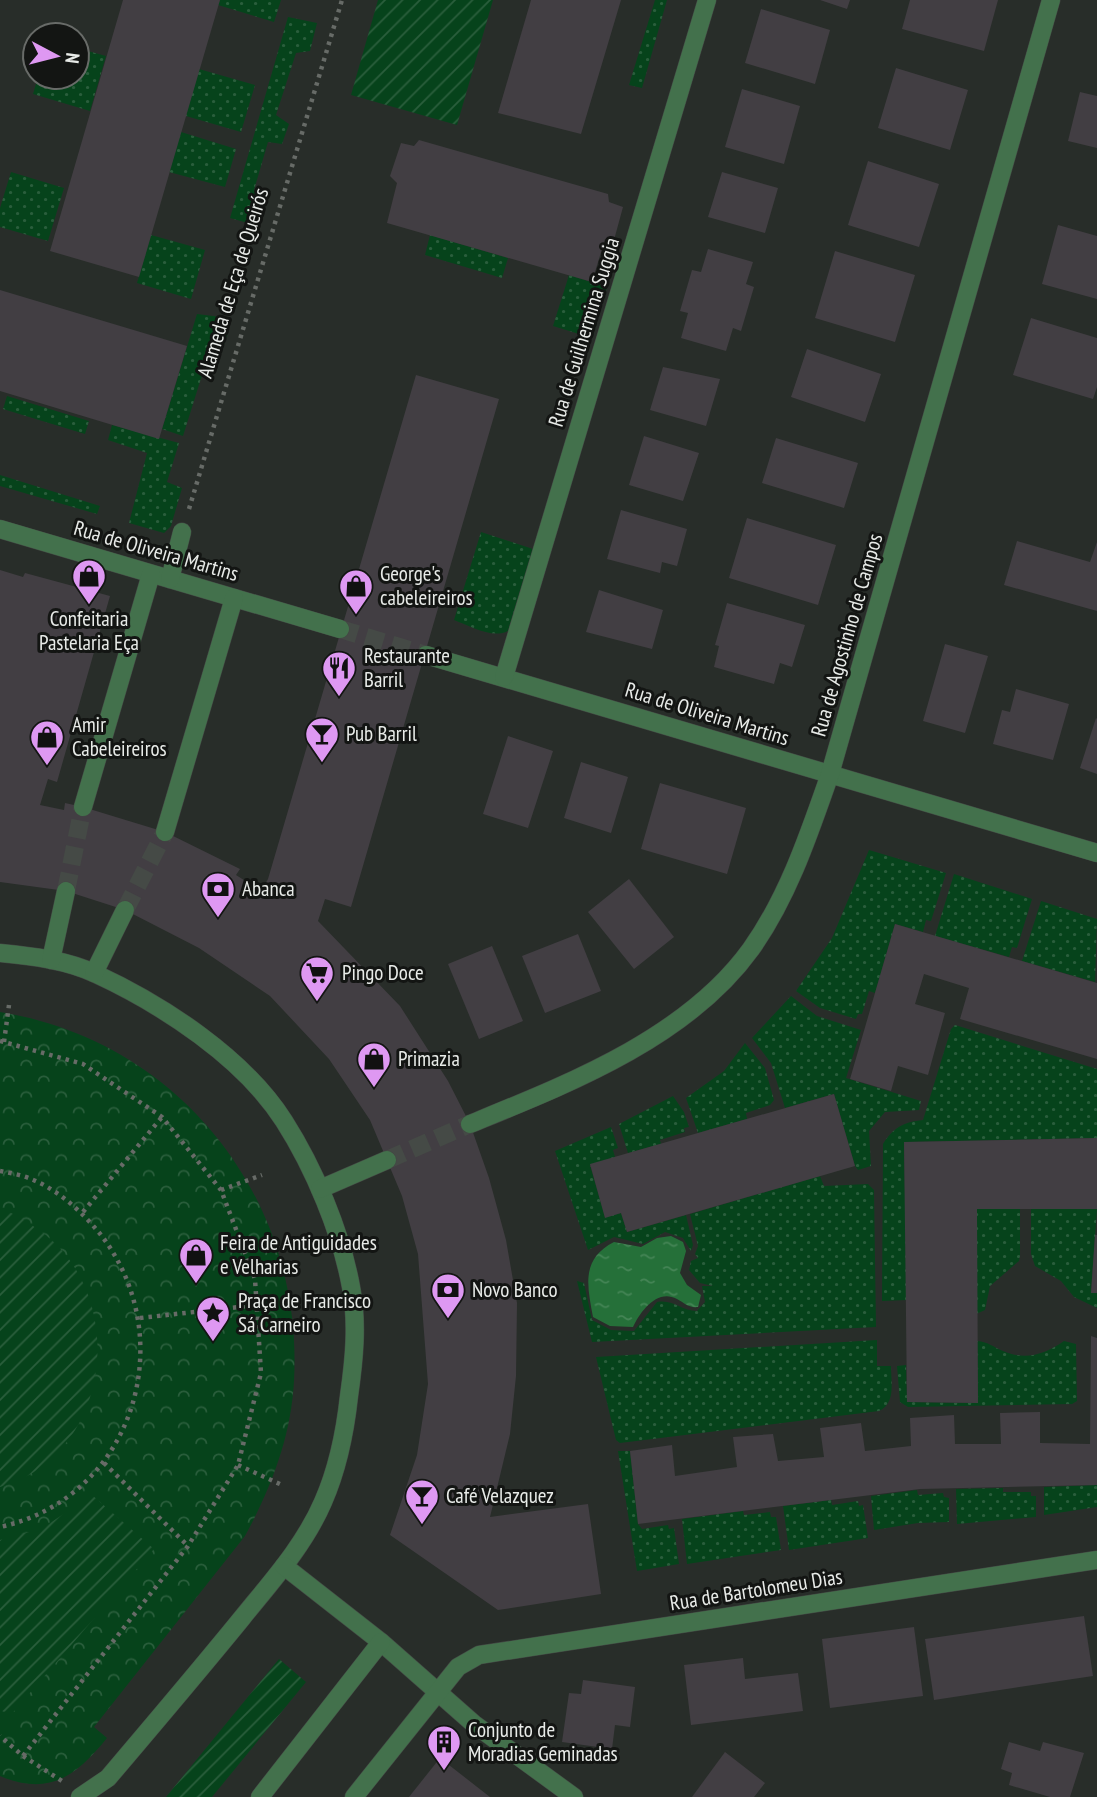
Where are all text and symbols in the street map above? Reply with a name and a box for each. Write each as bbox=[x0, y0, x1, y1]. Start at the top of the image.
north arrow bbox=[21, 21, 91, 91]
text: N bbox=[60, 52, 85, 65]
street label: Alameda de Eça de Queirós bbox=[191, 185, 274, 381]
street label: Rua de Guilhermina Suggia bbox=[542, 234, 625, 430]
street label: Rua de Oliveira Martins bbox=[71, 514, 242, 587]
street label: Rua de Agostinho de Campos bbox=[805, 530, 888, 739]
shop icon: Confeitaria Pastelaria Eça bbox=[70, 557, 108, 606]
place label: George's cabeleireiros bbox=[380, 560, 473, 611]
shop icon: George's cabeleireiros bbox=[337, 567, 375, 616]
place label: Confeitaria Pastelaria Eça bbox=[39, 605, 139, 656]
place label: Restaurante Barril bbox=[364, 642, 450, 693]
restaurant icon: Restaurante Barril bbox=[320, 649, 358, 698]
street label: Rua de Oliveira Martins bbox=[622, 676, 792, 751]
place label: Amir Cabeleireiros bbox=[72, 711, 167, 762]
bar icon: Pub Barril bbox=[303, 715, 341, 764]
shop icon: Amir Cabeleireiros bbox=[28, 718, 66, 767]
place label: Pub Barril bbox=[346, 720, 417, 747]
bank icon: Abanca bbox=[199, 870, 237, 919]
place label: Abanca bbox=[242, 875, 295, 902]
supermarket icon: Pingo Doce bbox=[298, 954, 336, 1003]
place label: Pingo Doce bbox=[342, 959, 424, 986]
shop icon: Primazia bbox=[355, 1040, 393, 1089]
place label: Primazia bbox=[398, 1045, 460, 1072]
place label: Feira de Antiguidades e Velharias bbox=[220, 1229, 377, 1280]
shop icon: Feira de Antiguidades e Velharias bbox=[177, 1236, 215, 1285]
bank icon: Novo Banco bbox=[429, 1271, 467, 1320]
place label: Novo Banco bbox=[472, 1276, 558, 1303]
place label: Praça de Francisco Sá Carneiro bbox=[238, 1287, 371, 1338]
place icon: Praça de Francisco Sá Carneiro bbox=[194, 1294, 232, 1343]
bar icon: Café Velazquez bbox=[403, 1477, 441, 1526]
place label: Café Velazquez bbox=[446, 1482, 554, 1509]
street label: Rua de Bartolomeu Dias bbox=[668, 1563, 844, 1616]
place label: Conjunto de Moradias Geminadas bbox=[468, 1716, 618, 1767]
building icon: Conjunto de Moradias Geminadas bbox=[425, 1723, 463, 1772]

